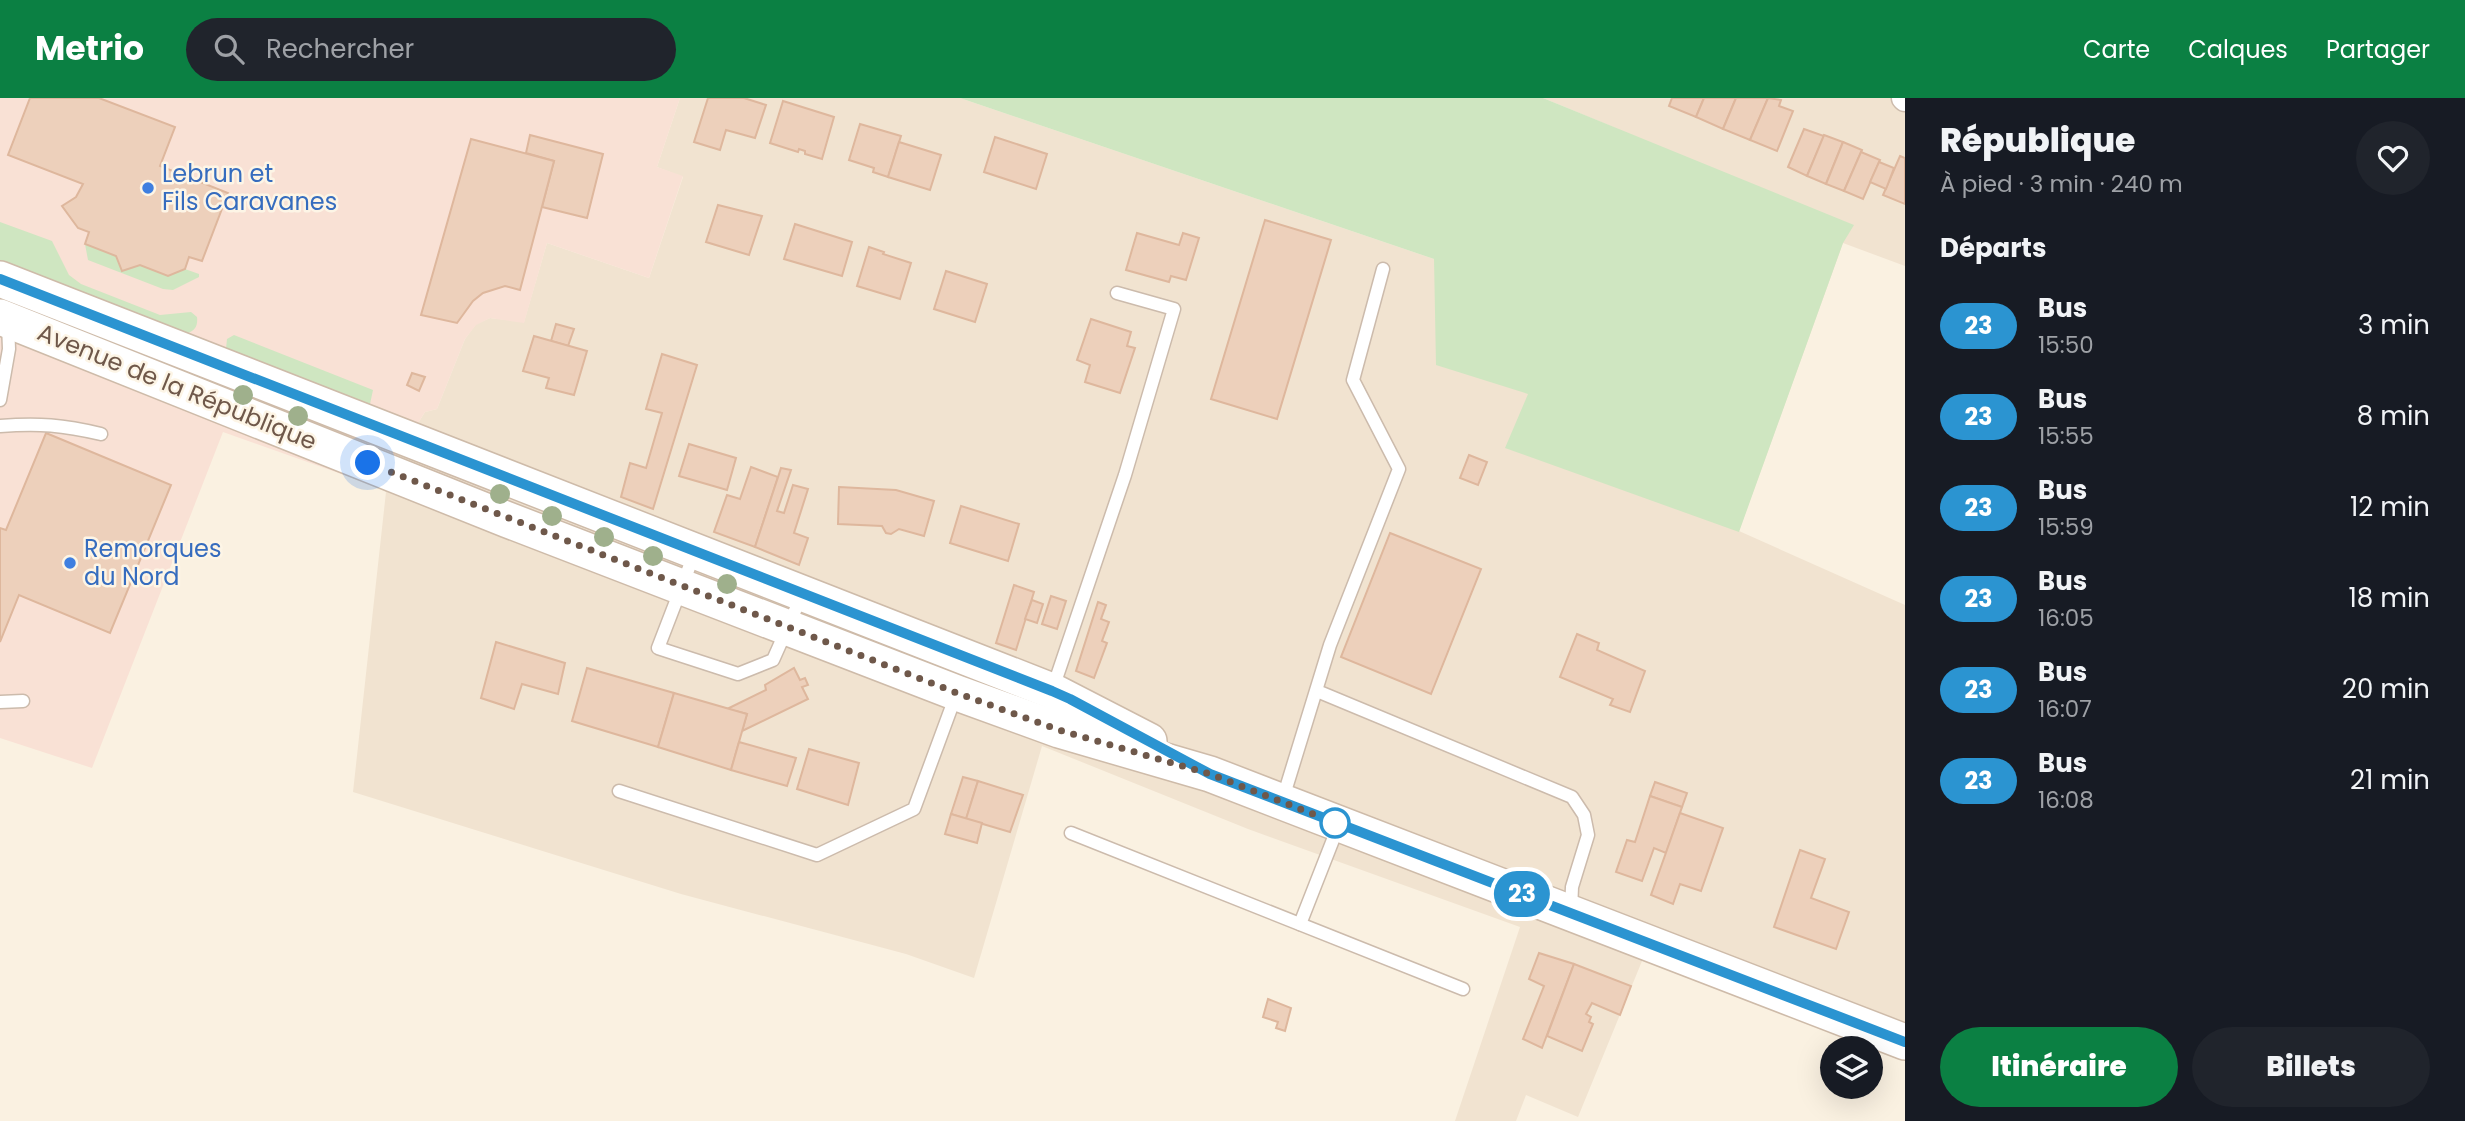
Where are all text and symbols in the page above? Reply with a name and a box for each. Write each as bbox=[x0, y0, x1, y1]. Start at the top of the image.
search box bbox=[186, 18, 676, 81]
text: Metrio bbox=[35, 25, 144, 72]
icon: search bbox=[210, 30, 248, 68]
text: Rechercher bbox=[266, 31, 414, 67]
text: Carte bbox=[2083, 33, 2150, 66]
text: Calques bbox=[2188, 33, 2288, 66]
text: Partager bbox=[2326, 33, 2430, 66]
text: République bbox=[1940, 117, 2135, 164]
button: heart bbox=[2356, 121, 2430, 195]
place label: Lebrun et Fils Caravanes bbox=[162, 157, 337, 218]
text: À pied · 3 min · 240 m bbox=[1940, 168, 2183, 200]
marker: Lebrun et Fils Caravanes bbox=[140, 180, 156, 196]
text: Départs bbox=[1940, 230, 2046, 266]
text: Bus bbox=[2038, 290, 2087, 326]
text: 3 min bbox=[2358, 307, 2430, 343]
text: 23 bbox=[1964, 309, 1993, 342]
street label: Avenue de la République bbox=[33, 315, 322, 458]
text: 15:50 bbox=[2038, 329, 2094, 361]
text: Bus bbox=[2038, 381, 2087, 417]
text: 8 min bbox=[2357, 398, 2430, 434]
text: 23 bbox=[1964, 400, 1993, 433]
text: 15:55 bbox=[2038, 420, 2094, 452]
your location bbox=[350, 445, 385, 480]
text: Bus bbox=[2038, 472, 2087, 508]
text: 12 min bbox=[2350, 489, 2430, 525]
text: 23 bbox=[1964, 491, 1993, 524]
text: 15:59 bbox=[2038, 511, 2094, 543]
place label: Remorques du Nord bbox=[84, 532, 222, 593]
marker: Remorques du Nord bbox=[62, 555, 78, 571]
text: Bus bbox=[2038, 563, 2087, 599]
text: 18 min bbox=[2349, 580, 2430, 616]
text: 23 bbox=[1964, 582, 1993, 615]
text: 16:05 bbox=[2038, 602, 2094, 634]
text: Bus bbox=[2038, 654, 2087, 690]
text: 20 min bbox=[2342, 671, 2430, 707]
text: 23 bbox=[1964, 673, 1993, 706]
text: 16:07 bbox=[2038, 693, 2092, 725]
text: Bus bbox=[2038, 745, 2087, 781]
text: 21 min bbox=[2350, 762, 2430, 798]
text: 23 bbox=[1964, 764, 1993, 797]
text: 16:08 bbox=[2038, 784, 2094, 816]
unlabelled marker bbox=[1320, 808, 1350, 838]
line badge: 23 bbox=[1490, 871, 1554, 917]
text: 23 bbox=[1508, 877, 1536, 910]
button: Itinéraire bbox=[1940, 1027, 2178, 1107]
button: Billets bbox=[2192, 1027, 2430, 1107]
map controls bbox=[1820, 1036, 1883, 1099]
button: layers bbox=[1820, 1036, 1883, 1099]

